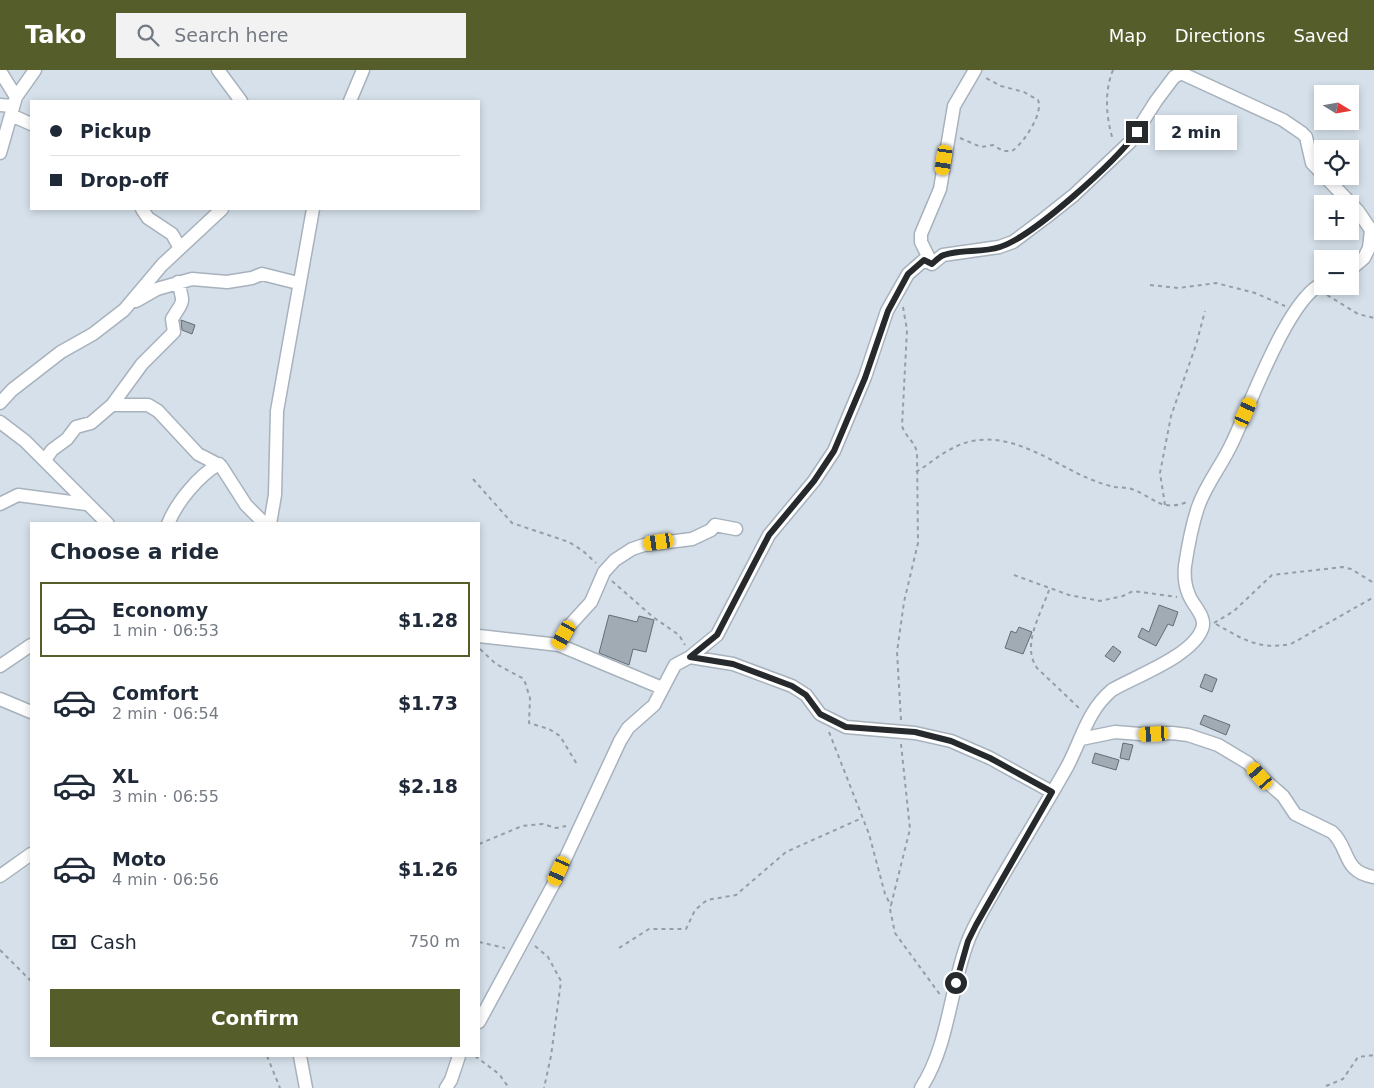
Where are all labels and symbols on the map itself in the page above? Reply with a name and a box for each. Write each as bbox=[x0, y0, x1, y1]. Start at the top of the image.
north arrow bbox=[1314, 85, 1359, 130]
callout: 2 min bbox=[1154, 114, 1237, 150]
route end bbox=[1126, 121, 1148, 143]
car bbox=[934, 144, 953, 176]
car bbox=[1233, 395, 1258, 429]
car bbox=[643, 532, 674, 552]
car bbox=[550, 618, 577, 652]
car bbox=[1138, 726, 1169, 742]
car bbox=[1244, 760, 1275, 792]
car bbox=[546, 854, 571, 888]
route start bbox=[945, 972, 967, 994]

